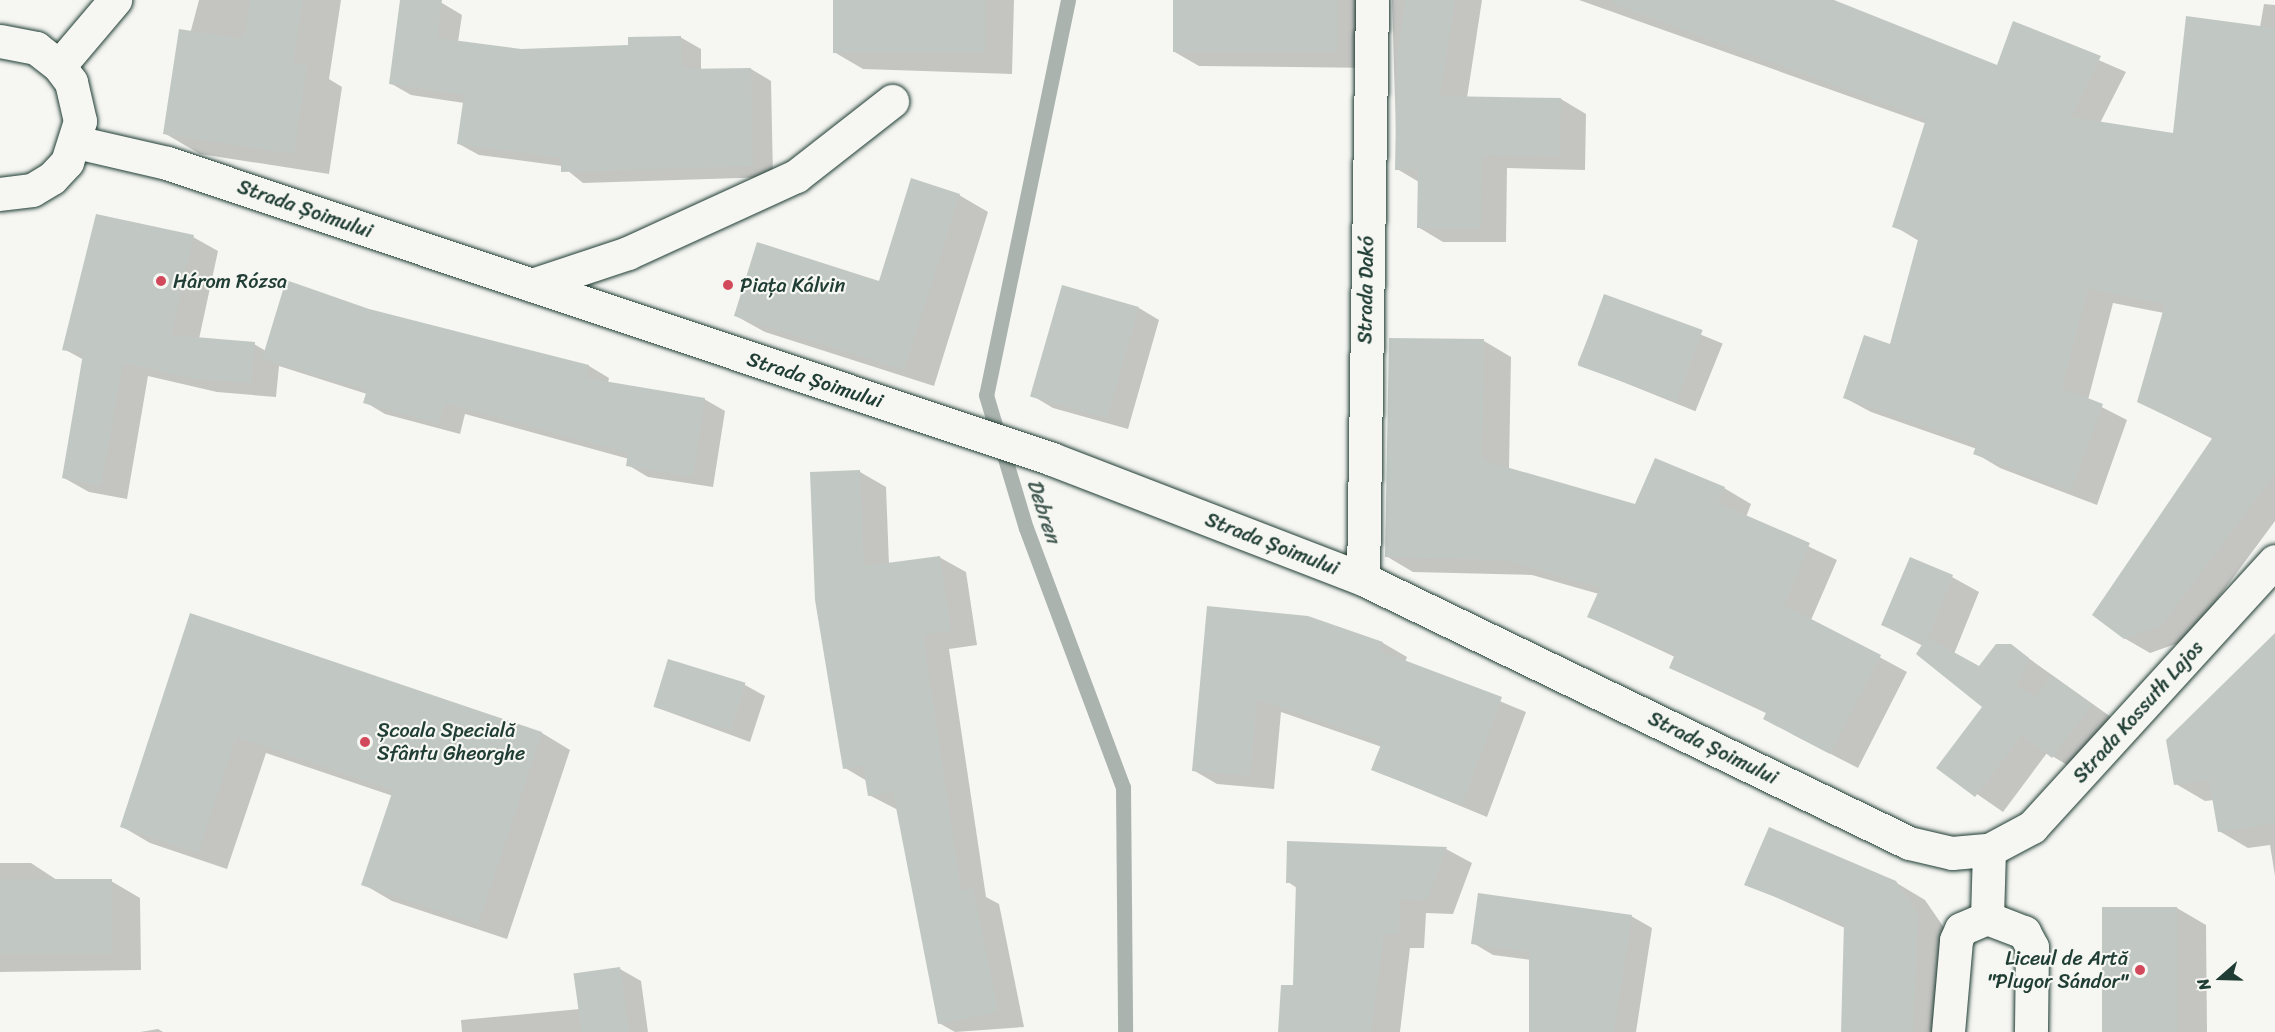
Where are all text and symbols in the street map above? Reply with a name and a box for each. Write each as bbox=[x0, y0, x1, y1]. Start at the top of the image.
street label: Strada Șoimului bbox=[234, 175, 376, 243]
street label: Strada Dakó bbox=[1353, 236, 1379, 344]
place label: Három Rózsa bbox=[173, 269, 287, 293]
place label: Piața Kálvin bbox=[740, 273, 845, 297]
marker: Három Rózsa bbox=[154, 274, 168, 288]
marker: Piața Kálvin bbox=[721, 278, 735, 292]
street label: Strada Șoimului bbox=[744, 347, 886, 413]
water label: Debren bbox=[1022, 476, 1066, 546]
street label: Strada Șoimului bbox=[1202, 507, 1342, 581]
street label: Strada Kossuth Lajos bbox=[2067, 635, 2209, 789]
street label: Strada Șoimului bbox=[1644, 706, 1782, 790]
place label: Școala Specială Sfântu Gheorghe bbox=[377, 718, 525, 765]
marker: Școala Specială Sfântu Gheorghe bbox=[358, 735, 372, 749]
place label: Liceul de Artă "Plugor Sándor" bbox=[1987, 946, 2128, 993]
north arrow bbox=[2191, 948, 2251, 1008]
marker: Liceul de Artă "Plugor Sándor" bbox=[2133, 963, 2147, 977]
text: N bbox=[2188, 974, 2219, 994]

